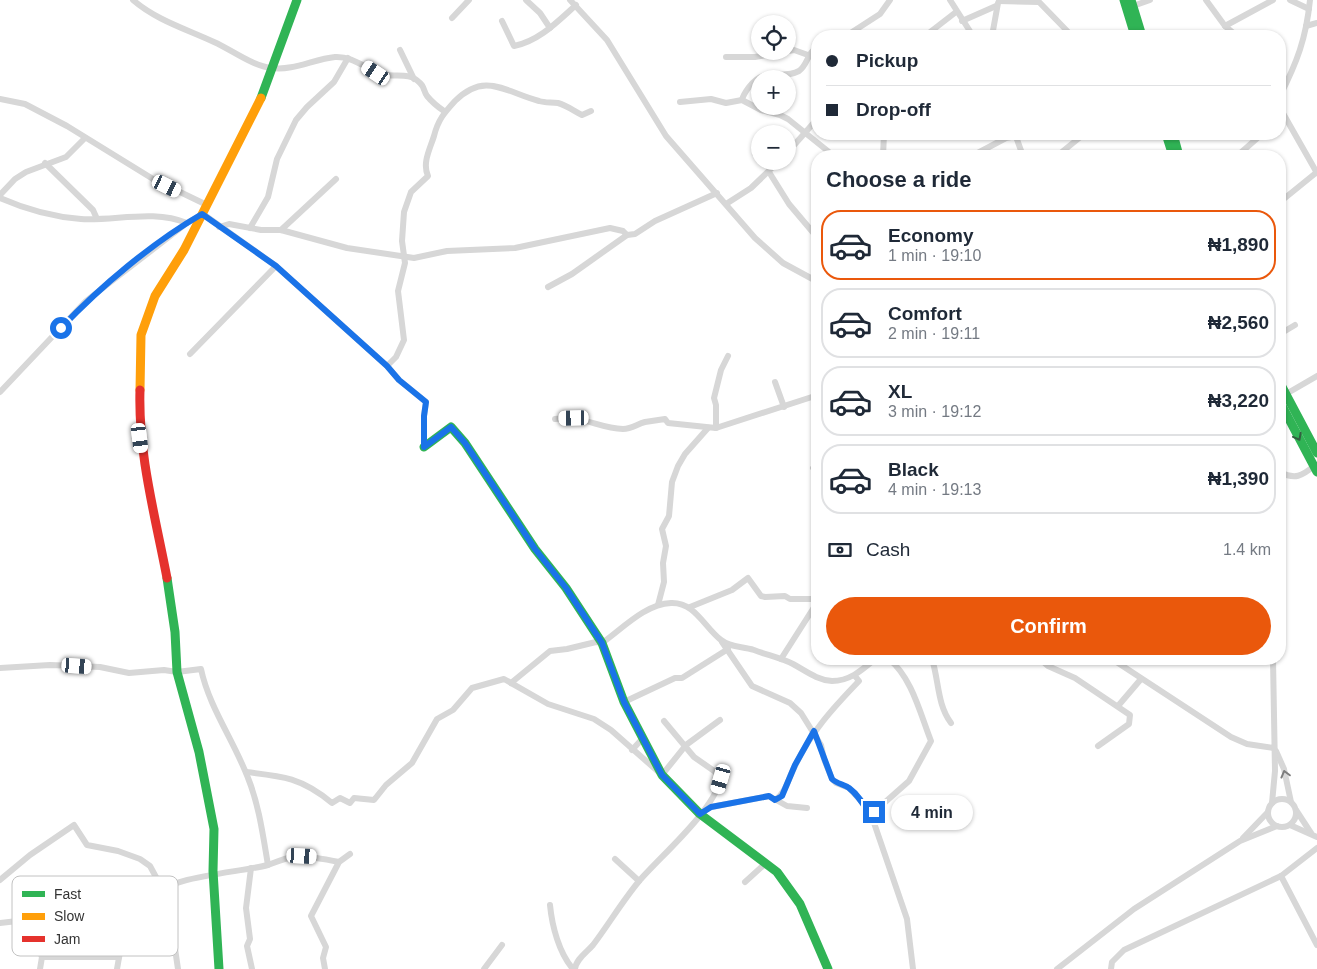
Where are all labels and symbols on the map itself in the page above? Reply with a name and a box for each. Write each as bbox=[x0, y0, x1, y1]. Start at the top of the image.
car bbox=[359, 58, 392, 88]
car bbox=[150, 173, 183, 199]
route start bbox=[50, 317, 72, 339]
car bbox=[558, 410, 589, 426]
car bbox=[130, 422, 149, 454]
one-way arrow bbox=[1292, 432, 1302, 441]
car bbox=[61, 657, 92, 675]
car bbox=[709, 763, 732, 795]
one-way arrow bbox=[1280, 770, 1291, 779]
callout: 4 min bbox=[892, 794, 974, 830]
route end bbox=[863, 801, 885, 823]
car bbox=[286, 848, 317, 864]
legend bbox=[12, 876, 178, 956]
text: Fast bbox=[54, 886, 81, 902]
text: Slow bbox=[54, 908, 85, 924]
text: Jam bbox=[54, 931, 80, 947]

